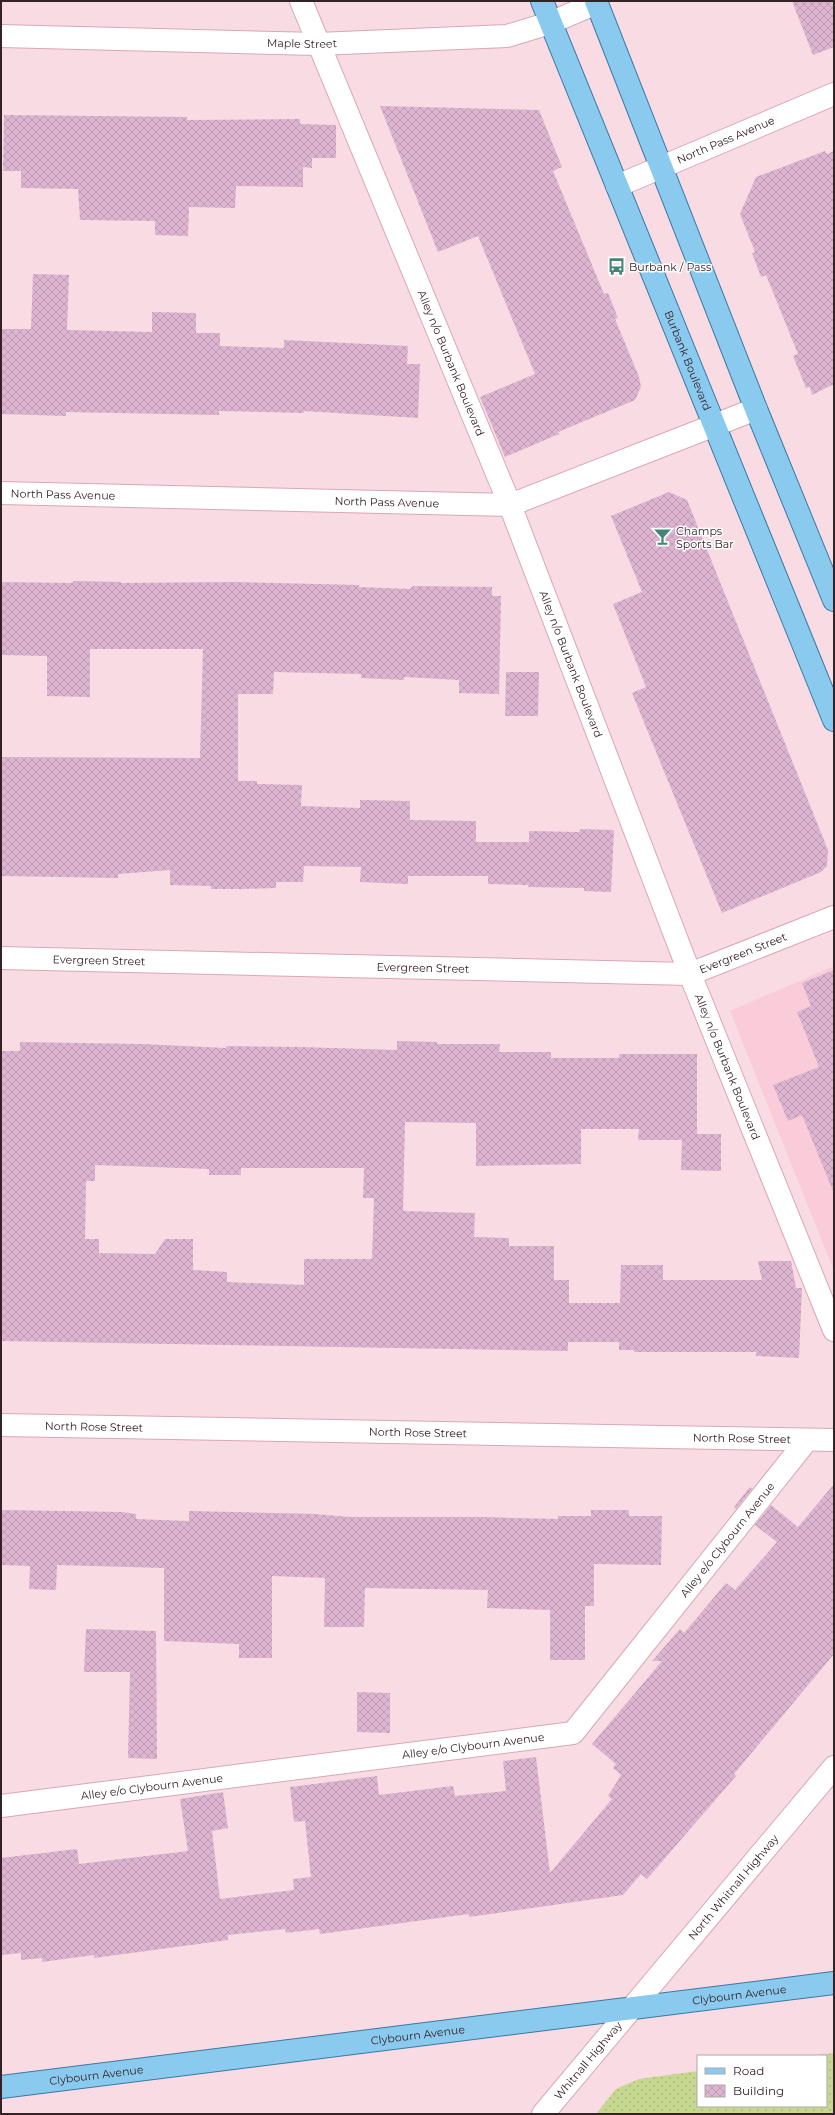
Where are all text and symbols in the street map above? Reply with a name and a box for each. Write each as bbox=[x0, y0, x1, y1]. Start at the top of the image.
street label: Maple Street bbox=[267, 36, 338, 51]
street label: North Pass Avenue bbox=[675, 113, 777, 167]
bus stop icon: Burbank / Pass bbox=[606, 257, 626, 277]
place label: Burbank / Pass bbox=[629, 260, 712, 274]
street label: Alley n/o Burbank Boulevard bbox=[415, 288, 488, 438]
street label: Burbank Boulevard bbox=[661, 308, 715, 413]
street label: North Pass Avenue bbox=[10, 486, 116, 503]
street label: North Pass Avenue bbox=[334, 494, 440, 510]
place label: Champs Sports Bar bbox=[676, 524, 734, 551]
bar icon: Champs Sports Bar bbox=[653, 527, 673, 547]
street label: Alley n/o Burbank Boulevard bbox=[536, 589, 606, 740]
street label: Evergreen Street bbox=[697, 929, 789, 977]
street label: Evergreen Street bbox=[52, 952, 146, 968]
street label: Evergreen Street bbox=[376, 960, 470, 976]
street label: Alley n/o Burbank Boulevard bbox=[692, 992, 763, 1142]
street label: North Rose Street bbox=[45, 1419, 144, 1435]
street label: North Rose Street bbox=[369, 1425, 468, 1440]
street label: North Rose Street bbox=[693, 1430, 792, 1446]
street label: Alley e/o Clybourn Avenue bbox=[677, 1479, 778, 1600]
street label: Alley e/o Clybourn Avenue bbox=[401, 1730, 546, 1762]
street label: Alley e/o Clybourn Avenue bbox=[80, 1771, 224, 1803]
street label: North Whitnall Highway bbox=[685, 1832, 781, 1943]
street label: Clybourn Avenue bbox=[691, 1982, 787, 2008]
street label: Whitnall Highway bbox=[551, 2018, 625, 2102]
street label: Clybourn Avenue bbox=[370, 2022, 466, 2048]
legend bbox=[697, 2055, 827, 2107]
street label: Clybourn Avenue bbox=[48, 2062, 144, 2088]
text: Road bbox=[733, 2063, 764, 2078]
text: Building bbox=[733, 2083, 784, 2098]

